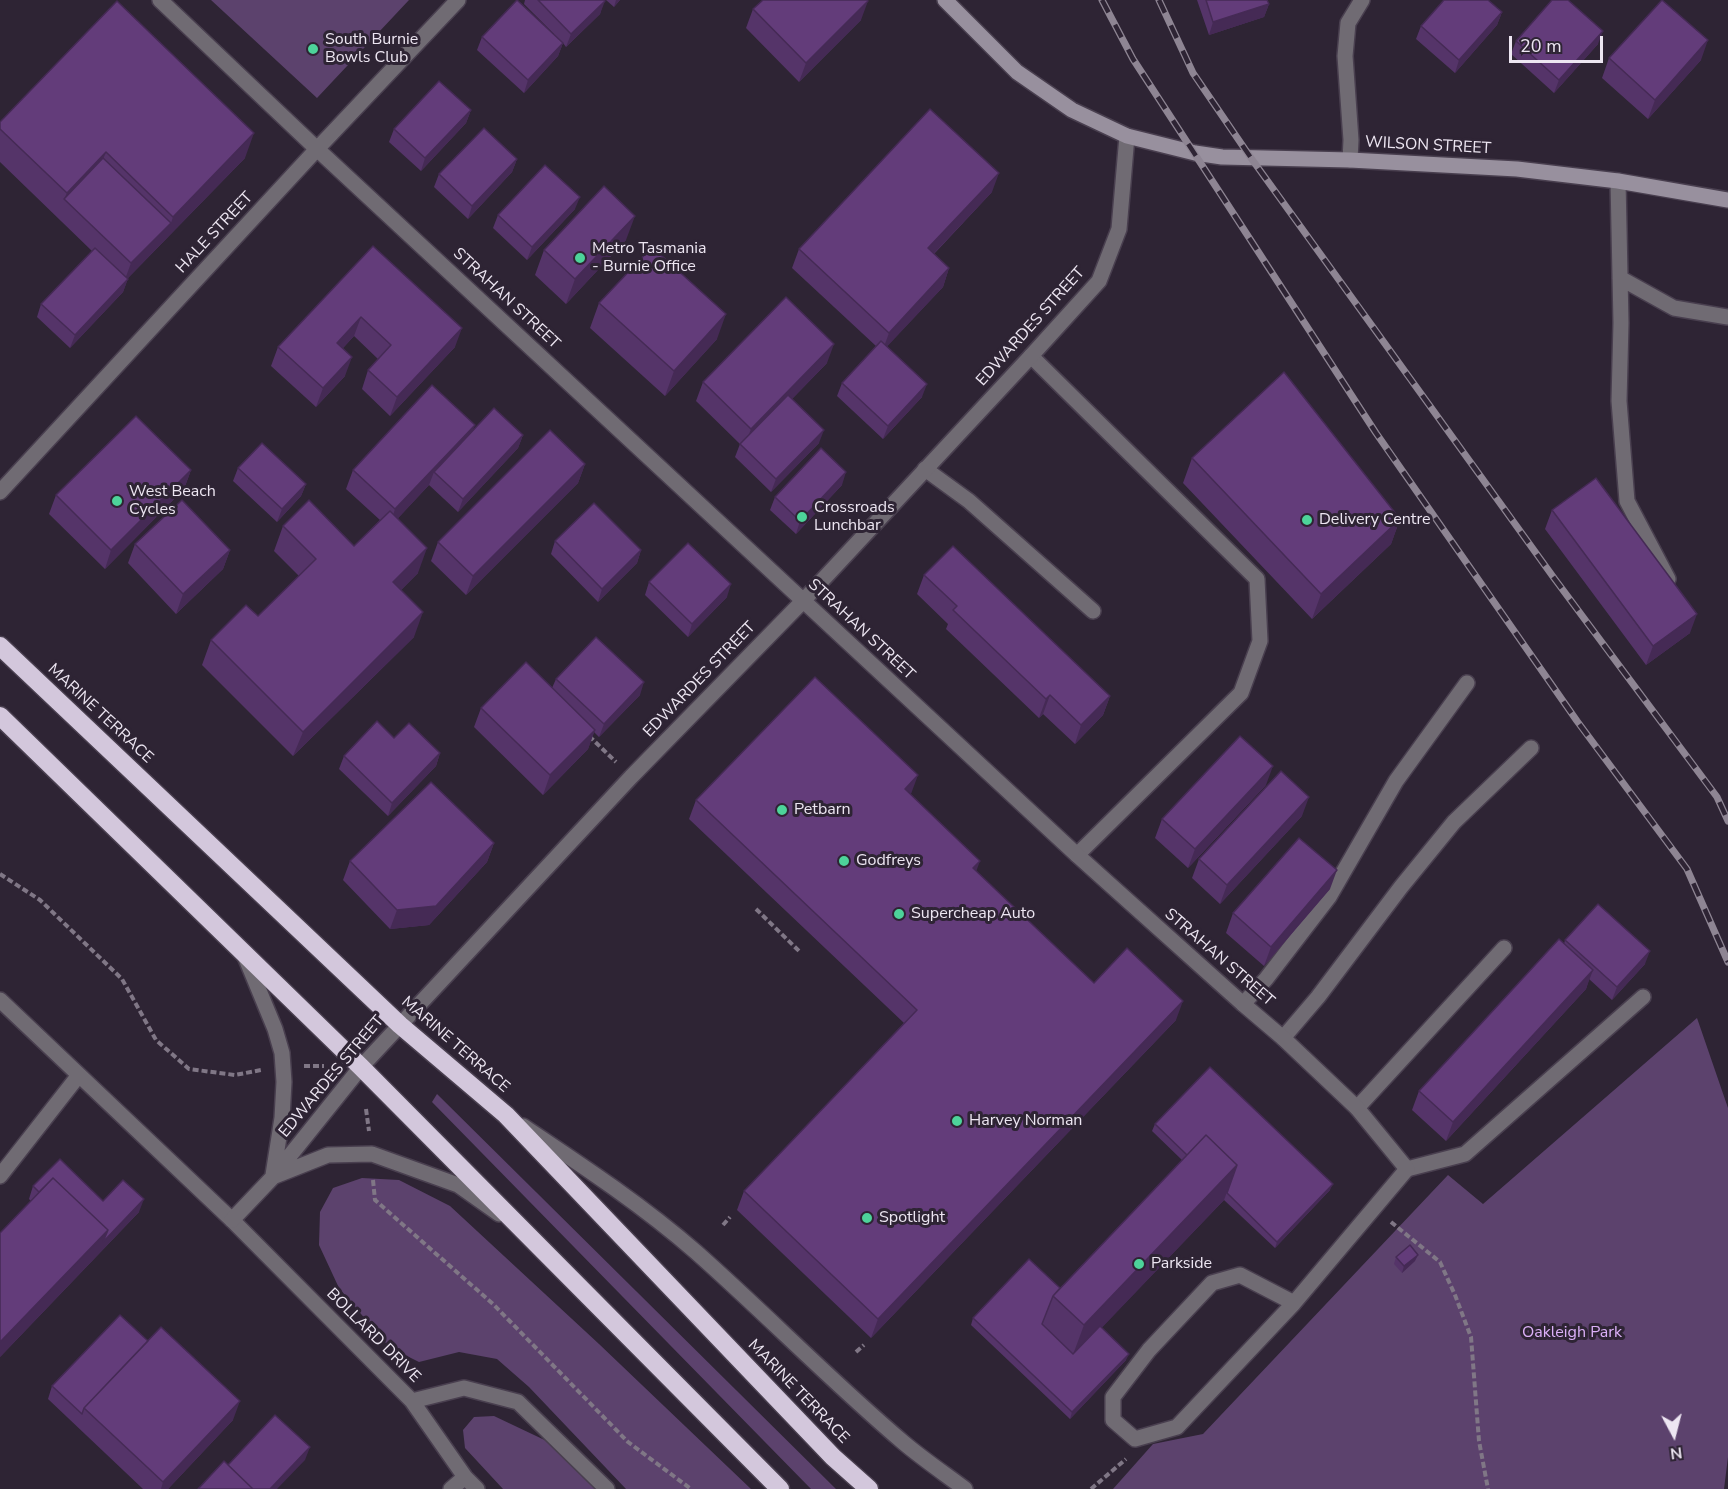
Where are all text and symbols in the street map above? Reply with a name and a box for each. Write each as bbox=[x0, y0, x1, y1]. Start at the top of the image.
scale bar bbox=[1512, 24, 1606, 62]
place label: South Burnie Bowls Club bbox=[325, 30, 418, 68]
text: 20 m bbox=[1520, 34, 1562, 58]
marker: South Burnie Bowls Club bbox=[306, 42, 320, 56]
street label: WILSON STREET bbox=[1364, 133, 1492, 159]
street label: HALE STREET bbox=[173, 188, 257, 278]
place label: Metro Tasmania - Burnie Office bbox=[592, 239, 706, 277]
street label: STRAHAN STREET bbox=[449, 245, 563, 353]
marker: Metro Tasmania - Burnie Office bbox=[573, 251, 587, 265]
street label: EDWARDES STREET bbox=[973, 264, 1089, 390]
place label: West Beach Cycles bbox=[129, 482, 216, 520]
marker: West Beach Cycles bbox=[110, 494, 124, 508]
place label: Crossroads Lunchbar bbox=[814, 498, 895, 536]
marker: Crossroads Lunchbar bbox=[795, 510, 809, 524]
place label: Delivery Centre bbox=[1319, 510, 1431, 530]
marker: Delivery Centre bbox=[1300, 513, 1314, 527]
street label: STRAHAN STREET bbox=[804, 576, 918, 684]
street label: EDWARDES STREET bbox=[640, 618, 760, 742]
street label: MARINE TERRACE bbox=[43, 660, 157, 768]
place label: Petbarn bbox=[794, 800, 850, 820]
marker: Petbarn bbox=[775, 803, 789, 817]
place label: Godfreys bbox=[856, 851, 921, 871]
marker: Godfreys bbox=[837, 854, 851, 868]
place label: Supercheap Auto bbox=[911, 904, 1035, 924]
street label: STRAHAN STREET bbox=[1160, 905, 1278, 1011]
marker: Supercheap Auto bbox=[892, 907, 906, 921]
street label: MARINE TERRACE bbox=[397, 993, 513, 1097]
street label: EDWARDES STREET bbox=[275, 1012, 389, 1142]
place label: Harvey Norman bbox=[969, 1111, 1082, 1131]
marker: Harvey Norman bbox=[950, 1114, 964, 1128]
place label: Spotlight bbox=[879, 1208, 945, 1228]
marker: Spotlight bbox=[860, 1211, 874, 1225]
place label: Parkside bbox=[1151, 1254, 1212, 1274]
marker: Parkside bbox=[1132, 1257, 1146, 1271]
street label: BOLLARD DRIVE bbox=[322, 1285, 424, 1387]
park label: Oakleigh Park bbox=[1522, 1323, 1622, 1343]
street label: MARINE TERRACE bbox=[743, 1336, 853, 1448]
north arrow bbox=[1644, 1405, 1704, 1465]
text: N bbox=[1669, 1441, 1683, 1465]

